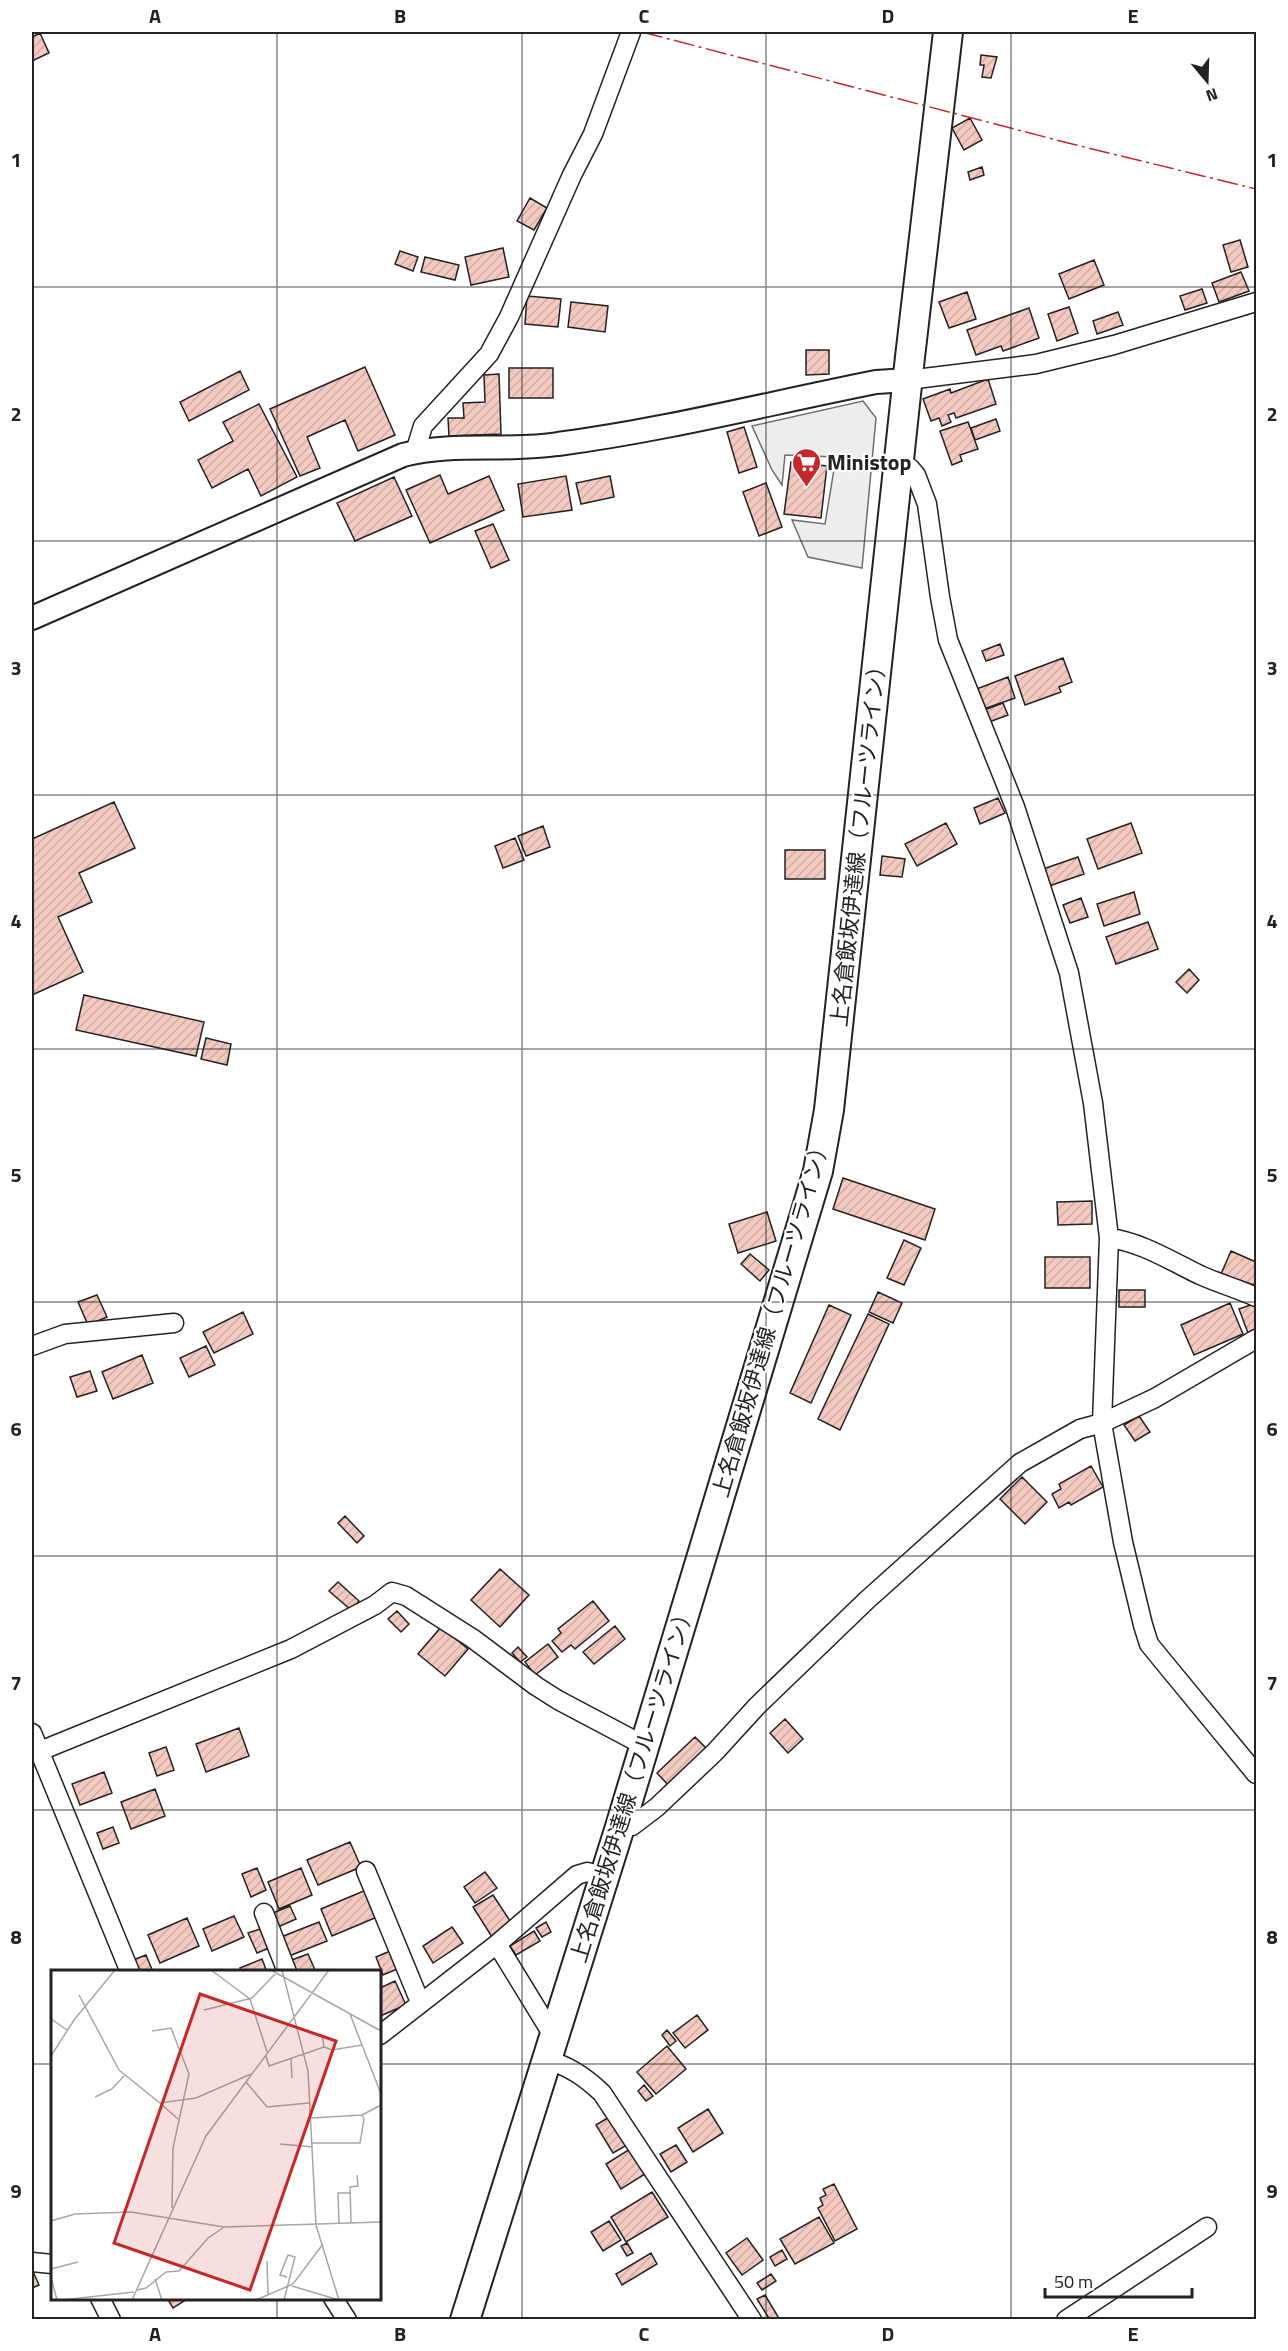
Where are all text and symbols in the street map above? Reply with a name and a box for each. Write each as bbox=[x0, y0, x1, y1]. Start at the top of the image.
text: A bbox=[149, 0, 161, 31]
text: B bbox=[394, 0, 406, 31]
text: C bbox=[639, 0, 650, 31]
text: D bbox=[882, 0, 894, 31]
text: E bbox=[1127, 0, 1139, 31]
north arrow bbox=[1177, 51, 1237, 111]
text: N bbox=[1203, 82, 1221, 108]
text: 1 bbox=[10, 144, 22, 175]
text: 1 bbox=[1266, 144, 1278, 175]
text: 2 bbox=[10, 398, 22, 429]
text: 2 bbox=[1266, 398, 1278, 429]
place label: Ministop bbox=[827, 445, 911, 479]
supermarket icon: Ministop bbox=[790, 446, 822, 488]
text: 3 bbox=[10, 652, 22, 683]
text: 3 bbox=[1266, 652, 1278, 683]
street label: 上名倉飯坂伊達線（フルーツライン） bbox=[822, 653, 894, 1029]
text: 4 bbox=[10, 905, 22, 936]
text: 4 bbox=[1266, 905, 1278, 936]
street label: 上名倉飯坂伊達線（フルーツライン） bbox=[703, 1133, 839, 1501]
text: 5 bbox=[10, 1159, 22, 1190]
text: 5 bbox=[1266, 1159, 1278, 1190]
text: 6 bbox=[10, 1413, 22, 1444]
text: 6 bbox=[1266, 1413, 1278, 1444]
street label: 上名倉飯坂伊達線（フルーツライン） bbox=[561, 1599, 703, 1967]
text: 7 bbox=[10, 1667, 22, 1698]
text: 7 bbox=[1266, 1667, 1278, 1698]
text: 8 bbox=[10, 1921, 22, 1952]
text: 8 bbox=[1266, 1921, 1278, 1952]
inset map bbox=[51, 1970, 381, 2300]
text: 9 bbox=[10, 2175, 22, 2206]
text: 9 bbox=[1266, 2175, 1278, 2206]
scale bar bbox=[1045, 2261, 1192, 2299]
text: 50 m bbox=[1054, 2268, 1093, 2295]
text: A bbox=[149, 2318, 161, 2349]
text: B bbox=[394, 2318, 406, 2349]
text: C bbox=[639, 2318, 650, 2349]
text: D bbox=[882, 2318, 894, 2349]
text: E bbox=[1127, 2318, 1139, 2349]

